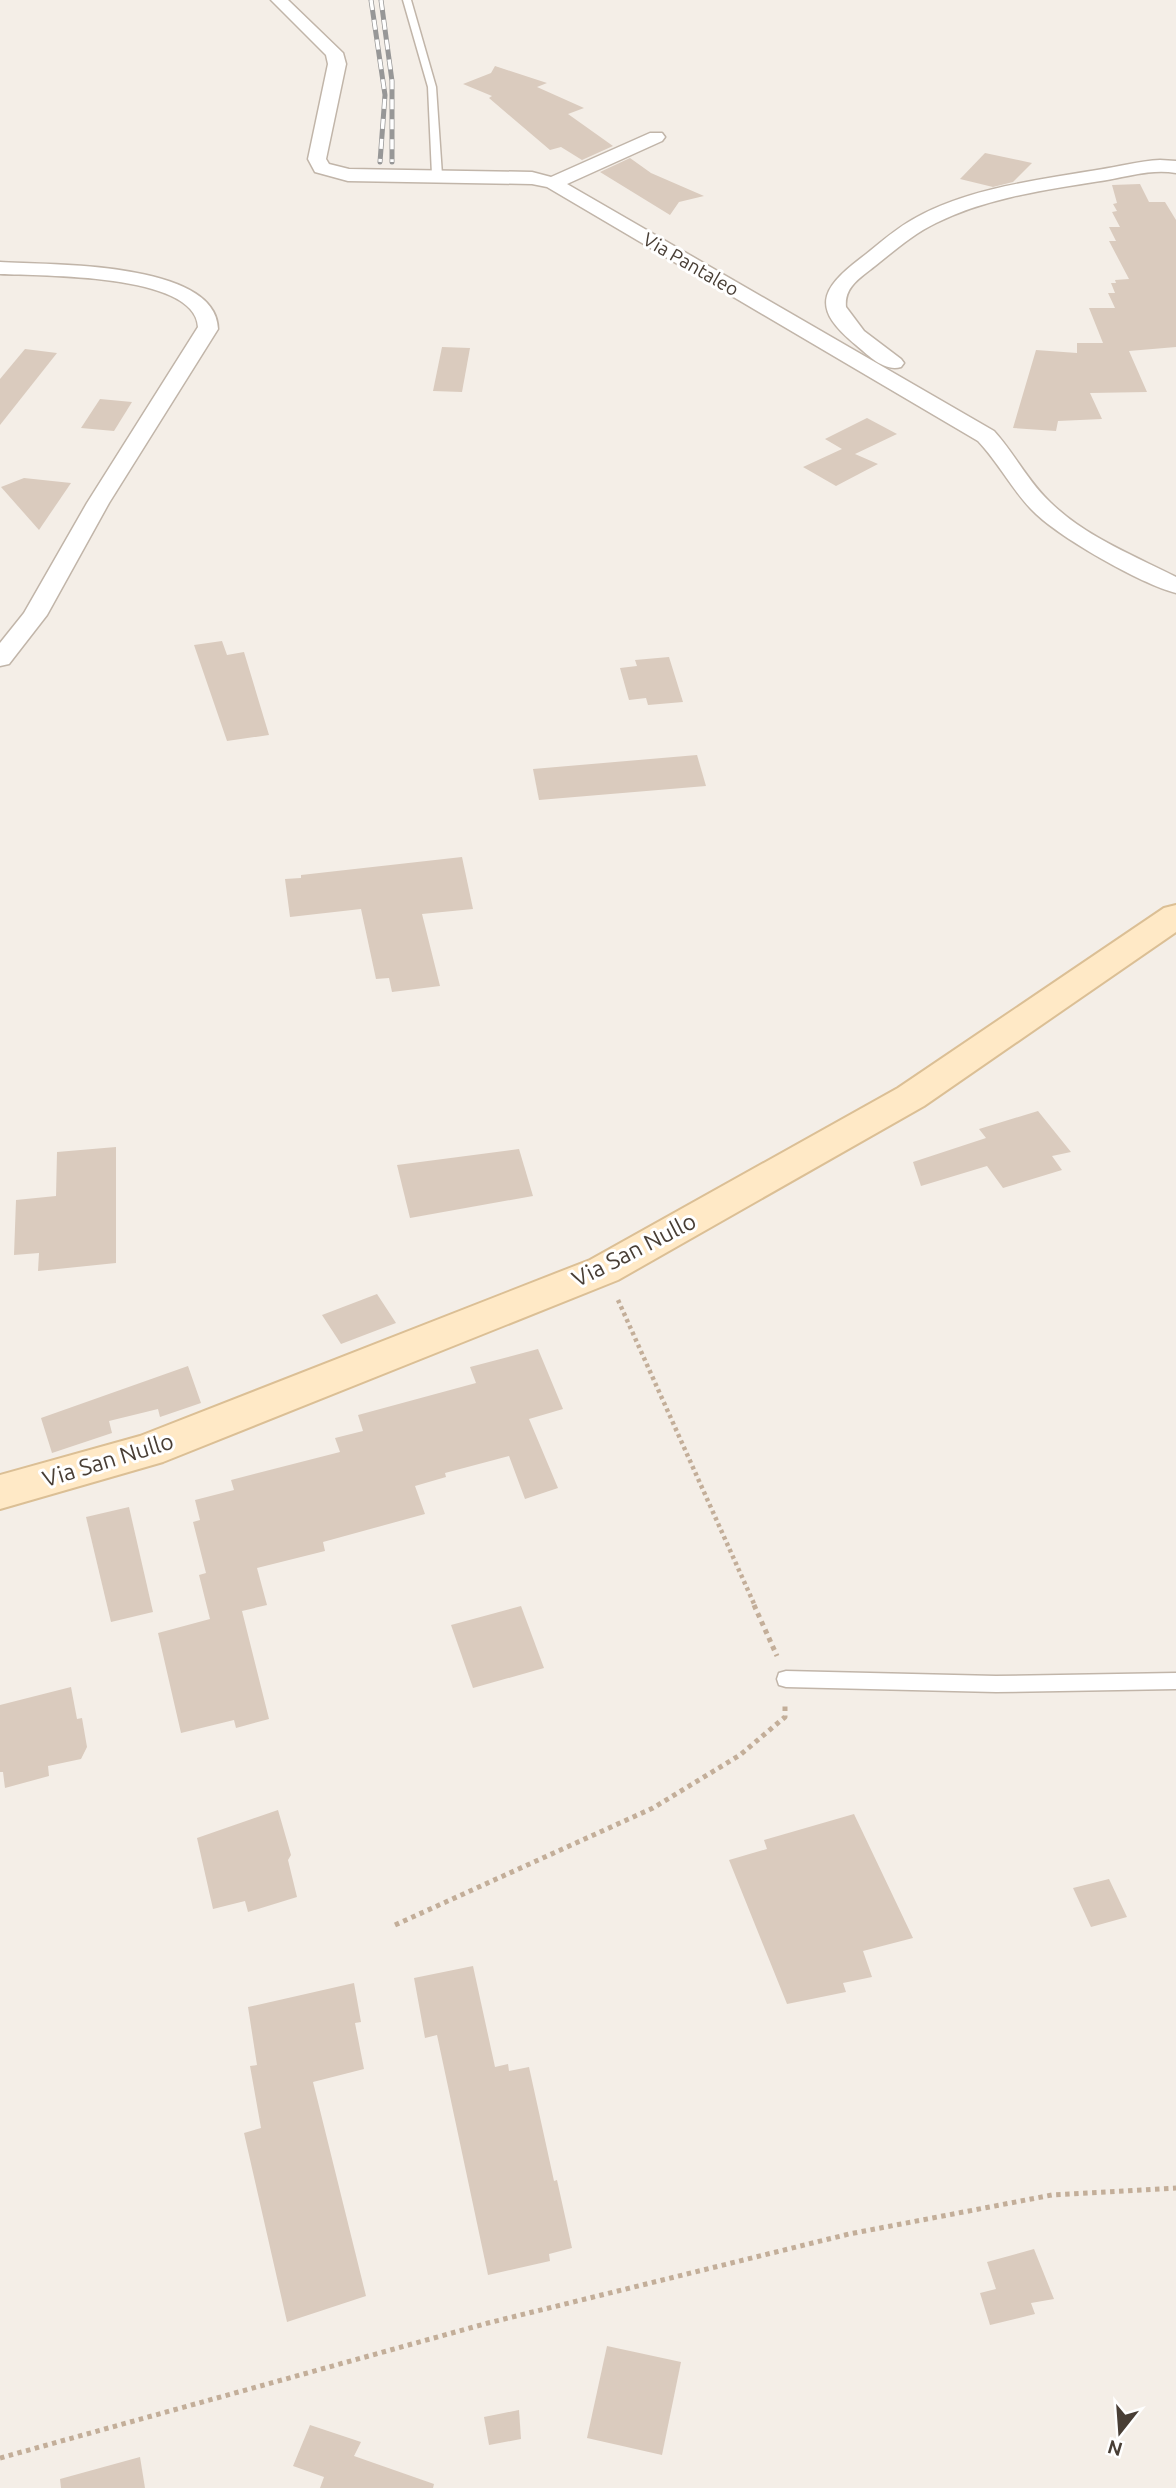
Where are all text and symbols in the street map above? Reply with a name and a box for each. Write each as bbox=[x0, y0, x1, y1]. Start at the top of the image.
street label: Via Pantaleo bbox=[639, 228, 743, 300]
street label: Via San Nullo bbox=[568, 1208, 700, 1291]
street label: Via San Nullo bbox=[39, 1428, 176, 1491]
north arrow bbox=[1085, 2397, 1155, 2467]
text: N bbox=[1105, 2436, 1125, 2461]

